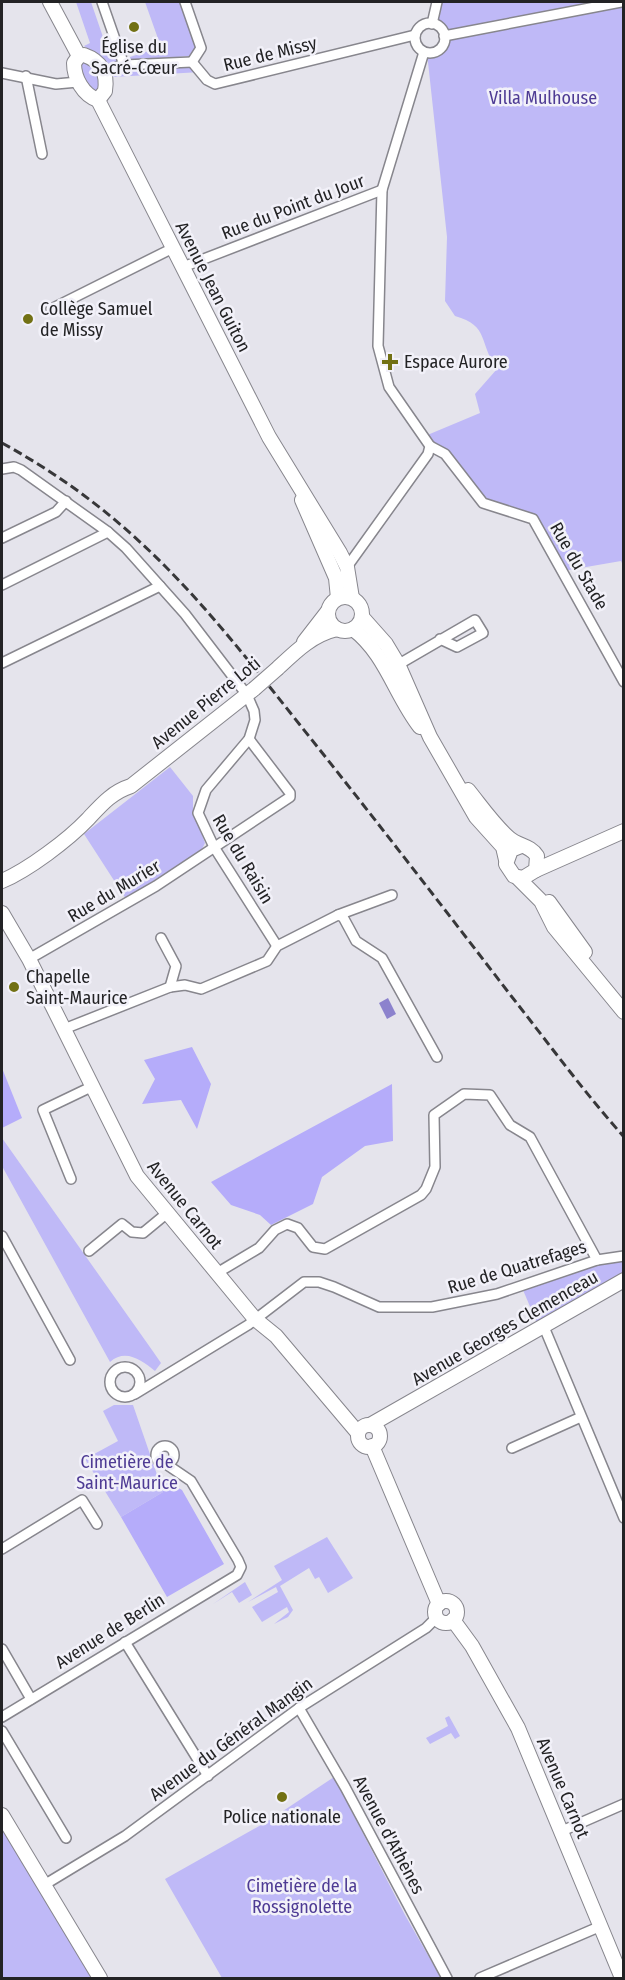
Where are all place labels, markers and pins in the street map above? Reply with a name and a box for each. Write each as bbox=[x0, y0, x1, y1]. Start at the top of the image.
marker: Église du Sacré-Cœur bbox=[127, 20, 141, 34]
place label: Église du Sacré-Cœur bbox=[91, 35, 178, 79]
place label: Collège Samuel de Missy bbox=[40, 298, 153, 341]
marker: Collège Samuel de Missy bbox=[21, 312, 35, 326]
place label: Espace Aurore bbox=[404, 351, 508, 373]
marker: Espace Aurore bbox=[381, 353, 399, 371]
place label: Chapelle Saint-Maurice bbox=[26, 966, 128, 1009]
marker: Chapelle Saint-Maurice bbox=[7, 980, 21, 994]
marker: Police nationale bbox=[275, 1790, 289, 1804]
place label: Police nationale bbox=[223, 1806, 341, 1828]

